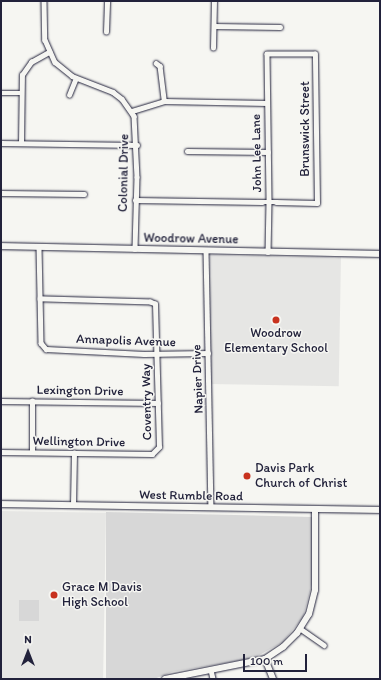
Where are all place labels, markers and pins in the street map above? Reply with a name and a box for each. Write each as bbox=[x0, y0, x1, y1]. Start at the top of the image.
marker: Woodrow Elementary School bbox=[271, 315, 281, 325]
place label: Woodrow Elementary School bbox=[224, 326, 328, 357]
place label: Davis Park Church of Christ bbox=[255, 461, 347, 492]
marker: Davis Park Church of Christ bbox=[242, 471, 252, 481]
place label: Grace M Davis High School bbox=[62, 580, 142, 611]
marker: Grace M Davis High School bbox=[49, 590, 59, 600]

